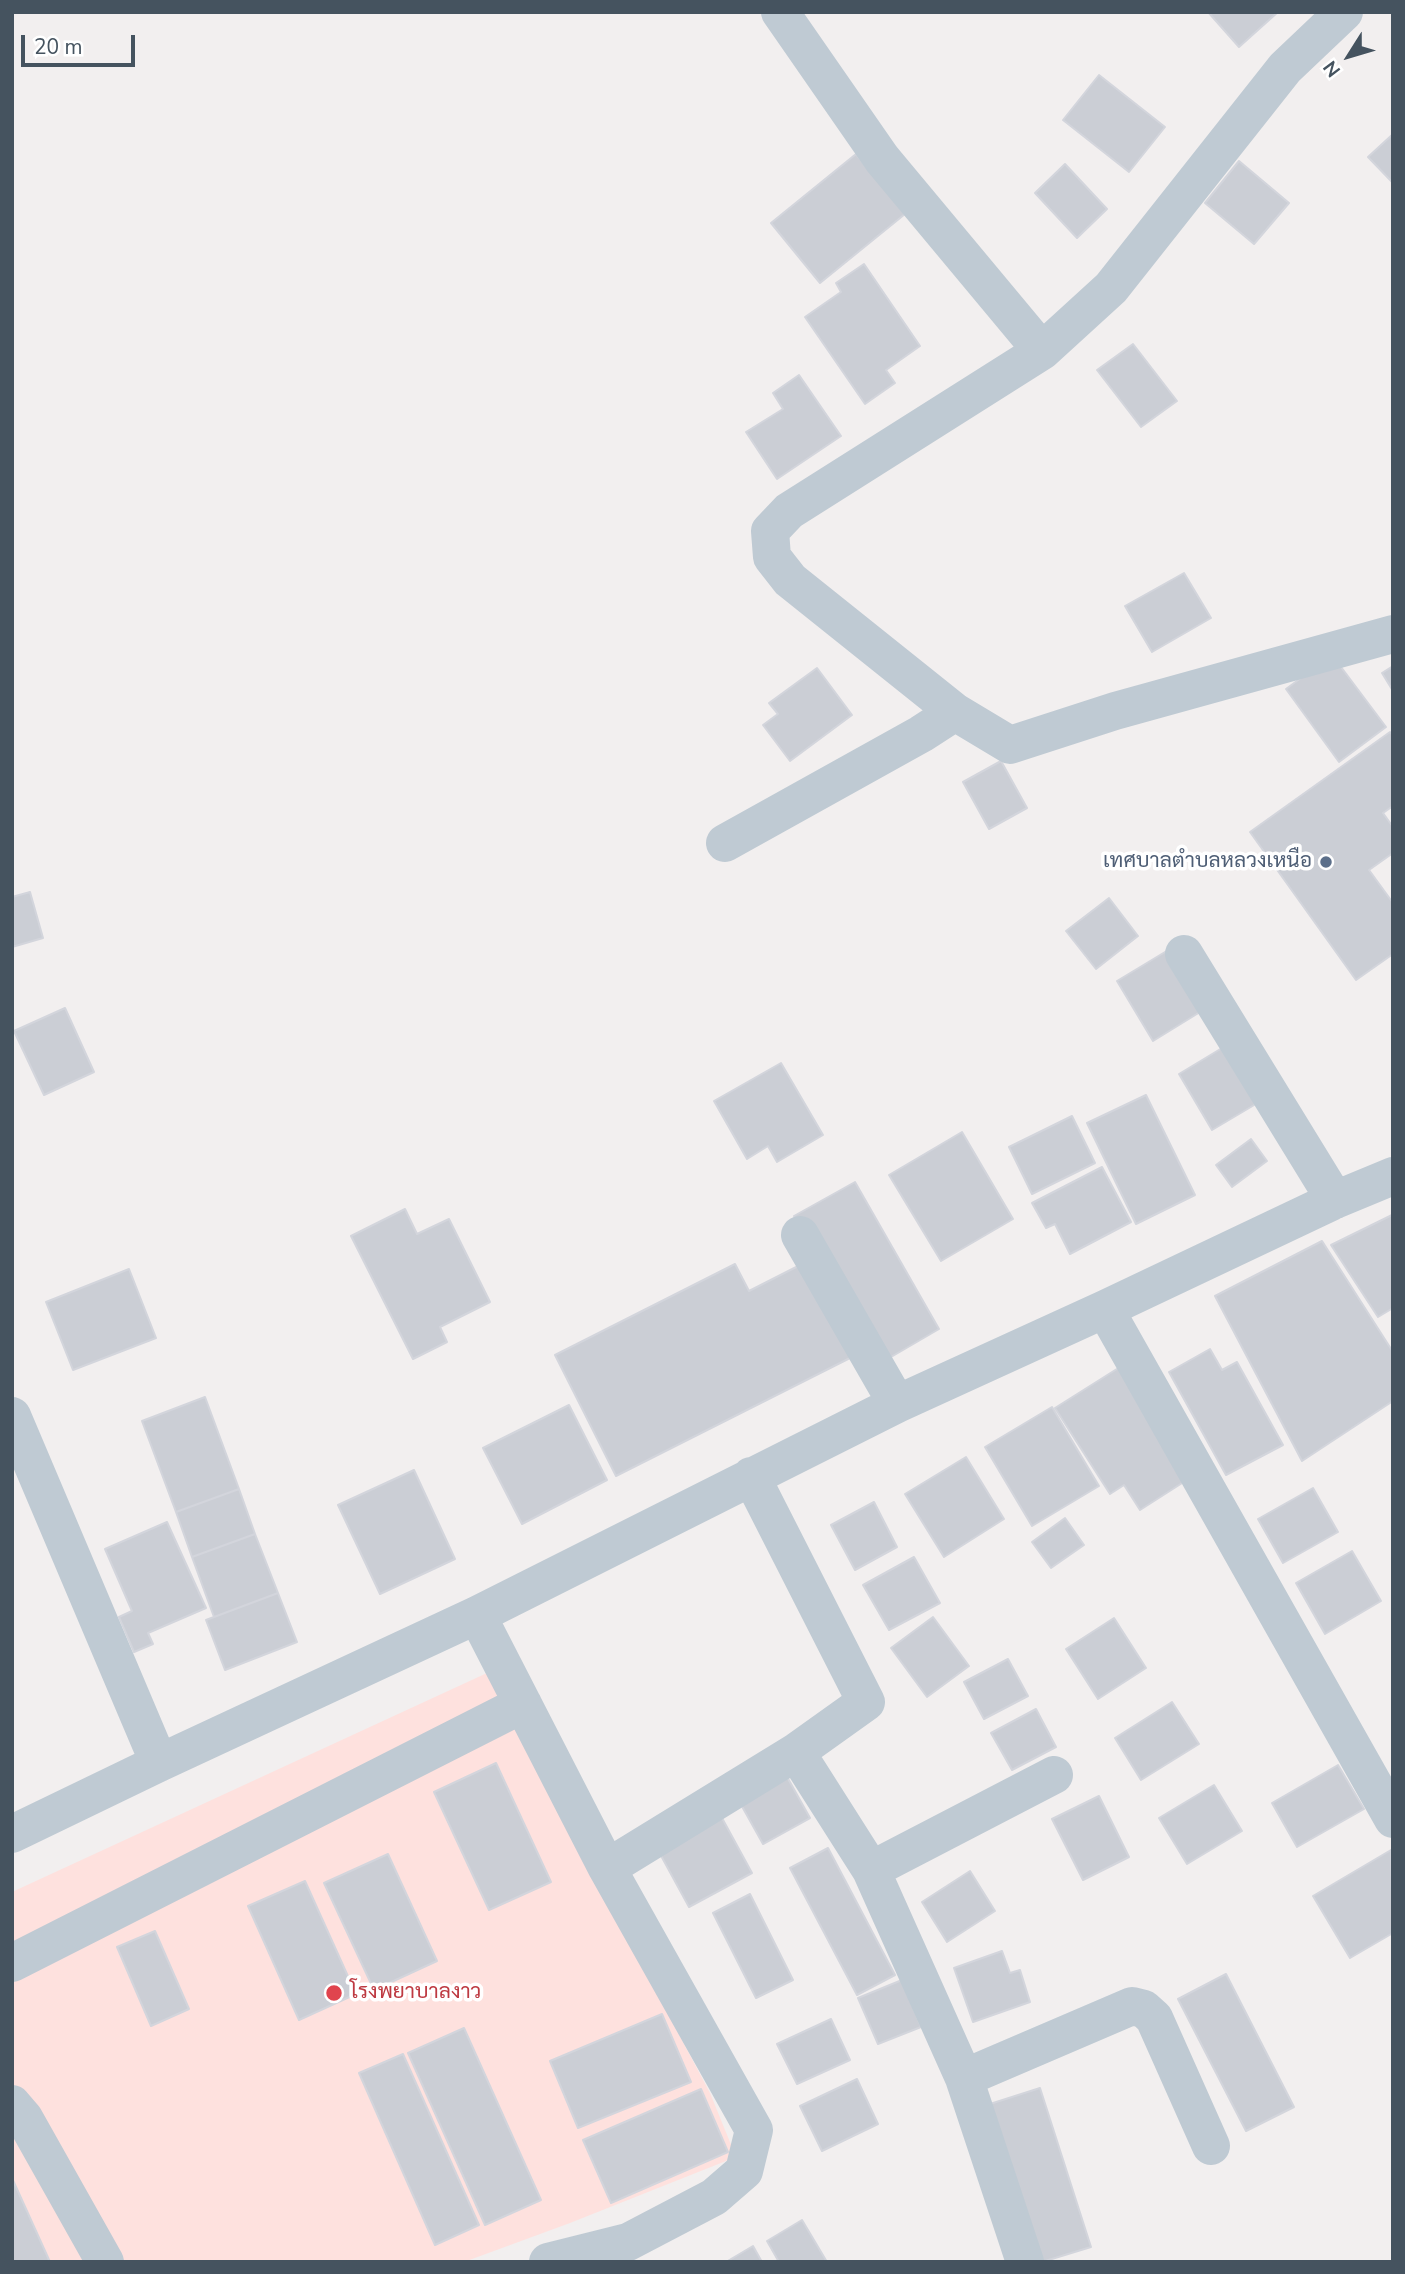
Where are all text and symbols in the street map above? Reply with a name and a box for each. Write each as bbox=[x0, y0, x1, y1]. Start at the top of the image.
scale bar bbox=[24, 21, 138, 65]
north arrow bbox=[1314, 21, 1384, 91]
text: 20 m bbox=[34, 33, 83, 61]
text: N bbox=[1318, 55, 1347, 82]
place label: เทศบาลตำบลหลวงเหนือ bbox=[1103, 849, 1312, 875]
marker: เทศบาลตำบลหลวงเหนือ bbox=[1318, 854, 1334, 870]
place label: โรงพยาบาลงาว bbox=[350, 1980, 481, 2006]
marker: โรงพยาบาลงาว bbox=[324, 1983, 344, 2003]

